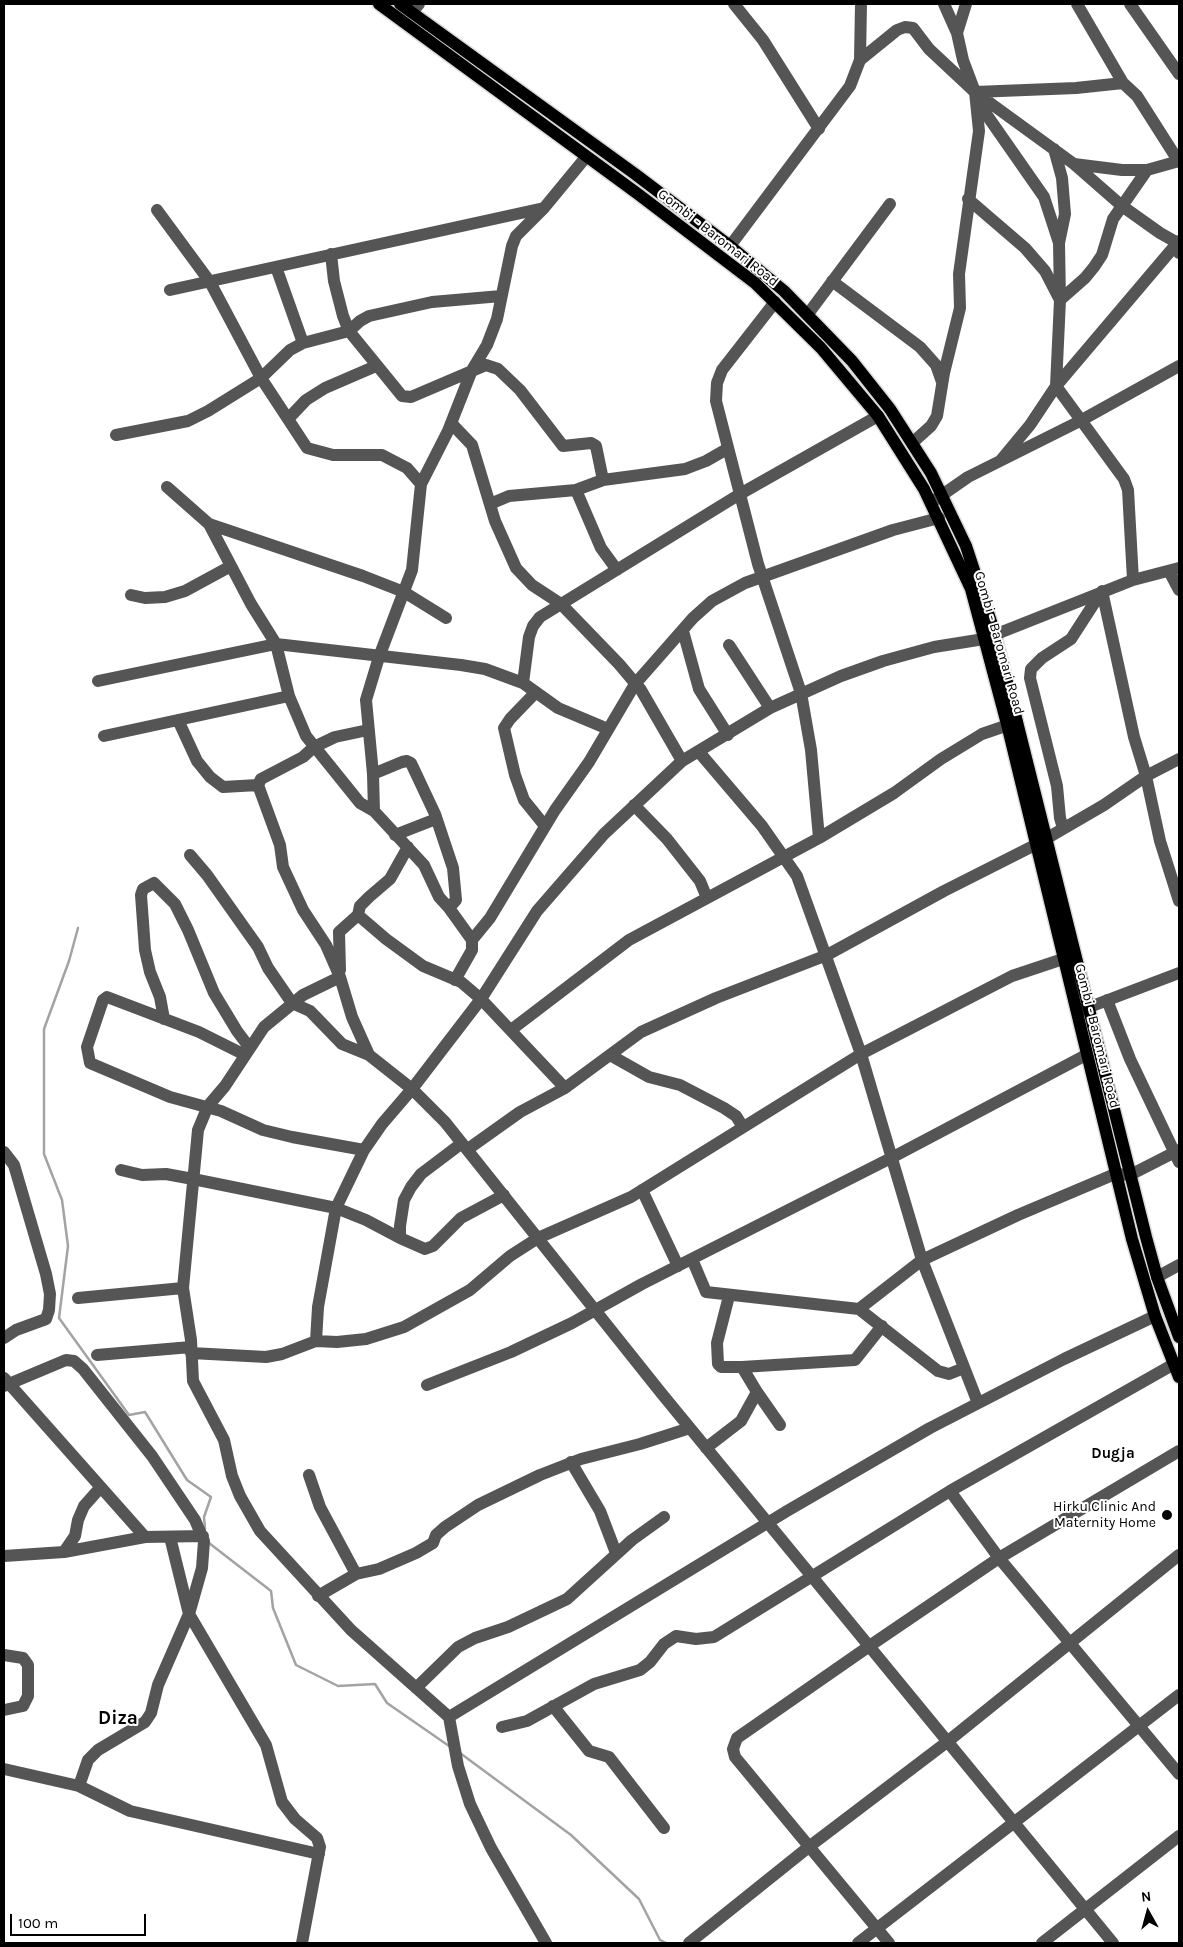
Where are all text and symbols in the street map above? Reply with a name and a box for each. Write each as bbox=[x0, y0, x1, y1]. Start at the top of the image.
street label: Gombi - Baromari Road bbox=[654, 186, 782, 290]
street label: Gombi - Baromari Road bbox=[970, 569, 1028, 717]
street label: Gombi - Baromari Road bbox=[1071, 962, 1123, 1110]
district label: Dugja bbox=[1091, 1445, 1135, 1463]
place label: Hirku Clinic And Maternity Home bbox=[1053, 1499, 1156, 1531]
marker: Hirku Clinic And Maternity Home bbox=[1160, 1508, 1174, 1522]
district label: Diza bbox=[98, 1708, 138, 1730]
north arrow bbox=[1123, 1887, 1173, 1937]
text: N bbox=[1140, 1888, 1152, 1906]
scale bar bbox=[12, 1904, 149, 1936]
text: 100 m bbox=[18, 1914, 58, 1932]

